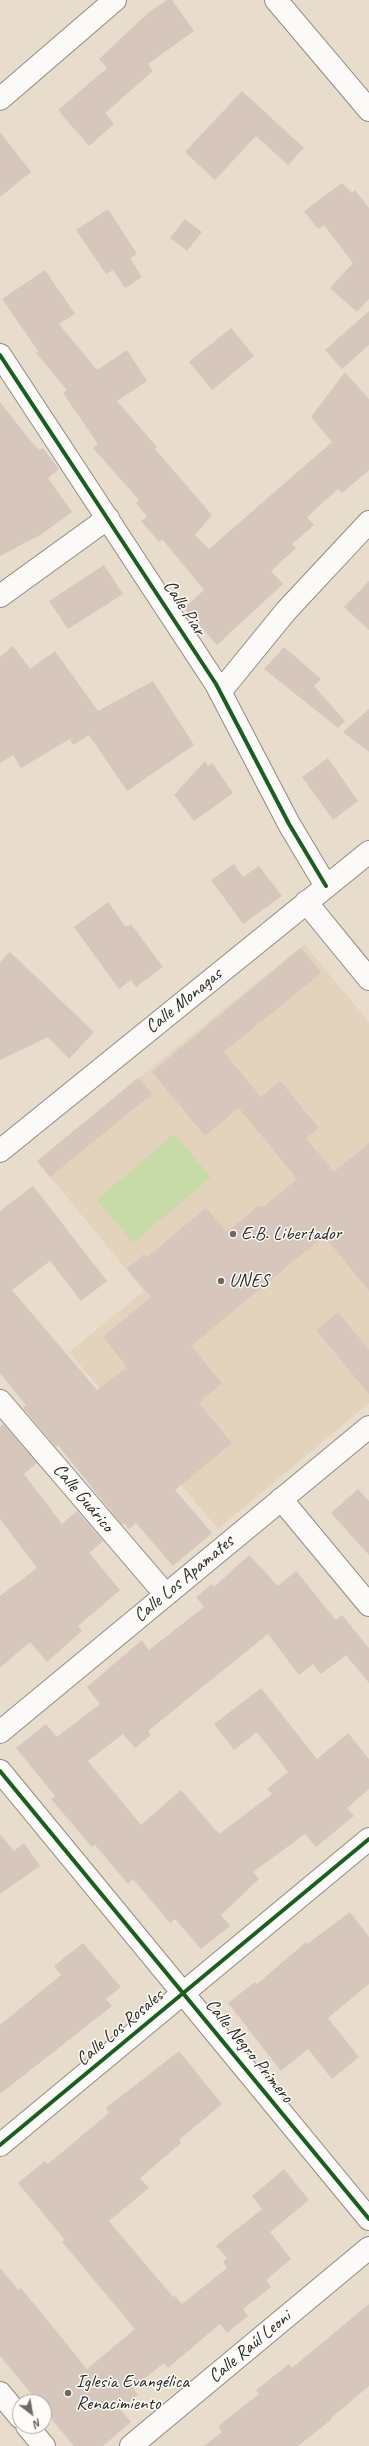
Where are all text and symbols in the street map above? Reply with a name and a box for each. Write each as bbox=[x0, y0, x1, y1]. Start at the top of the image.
street label: Calle Piar bbox=[158, 576, 210, 640]
street label: Calle Monagas bbox=[141, 963, 227, 1039]
place label: E.B. Libertador bbox=[241, 1223, 341, 1245]
marker: E.B. Libertador bbox=[228, 1229, 238, 1239]
place label: UNES bbox=[229, 1270, 269, 1292]
marker: UNES bbox=[216, 1276, 226, 1286]
street label: Calle Guárico bbox=[48, 1459, 118, 1537]
street label: Calle Los Apamates bbox=[129, 1531, 239, 1627]
street label: Calle Los Rosales bbox=[72, 1985, 168, 2071]
street label: Calle Negro Primero bbox=[200, 1994, 298, 2108]
street label: Calle Raúl Leoni bbox=[204, 2306, 296, 2388]
place label: Iglesia Evangélica Renacimiento bbox=[76, 2371, 189, 2415]
marker: Iglesia Evangélica Renacimiento bbox=[63, 2388, 73, 2398]
north arrow bbox=[12, 2394, 52, 2434]
text: N bbox=[31, 2416, 44, 2431]

